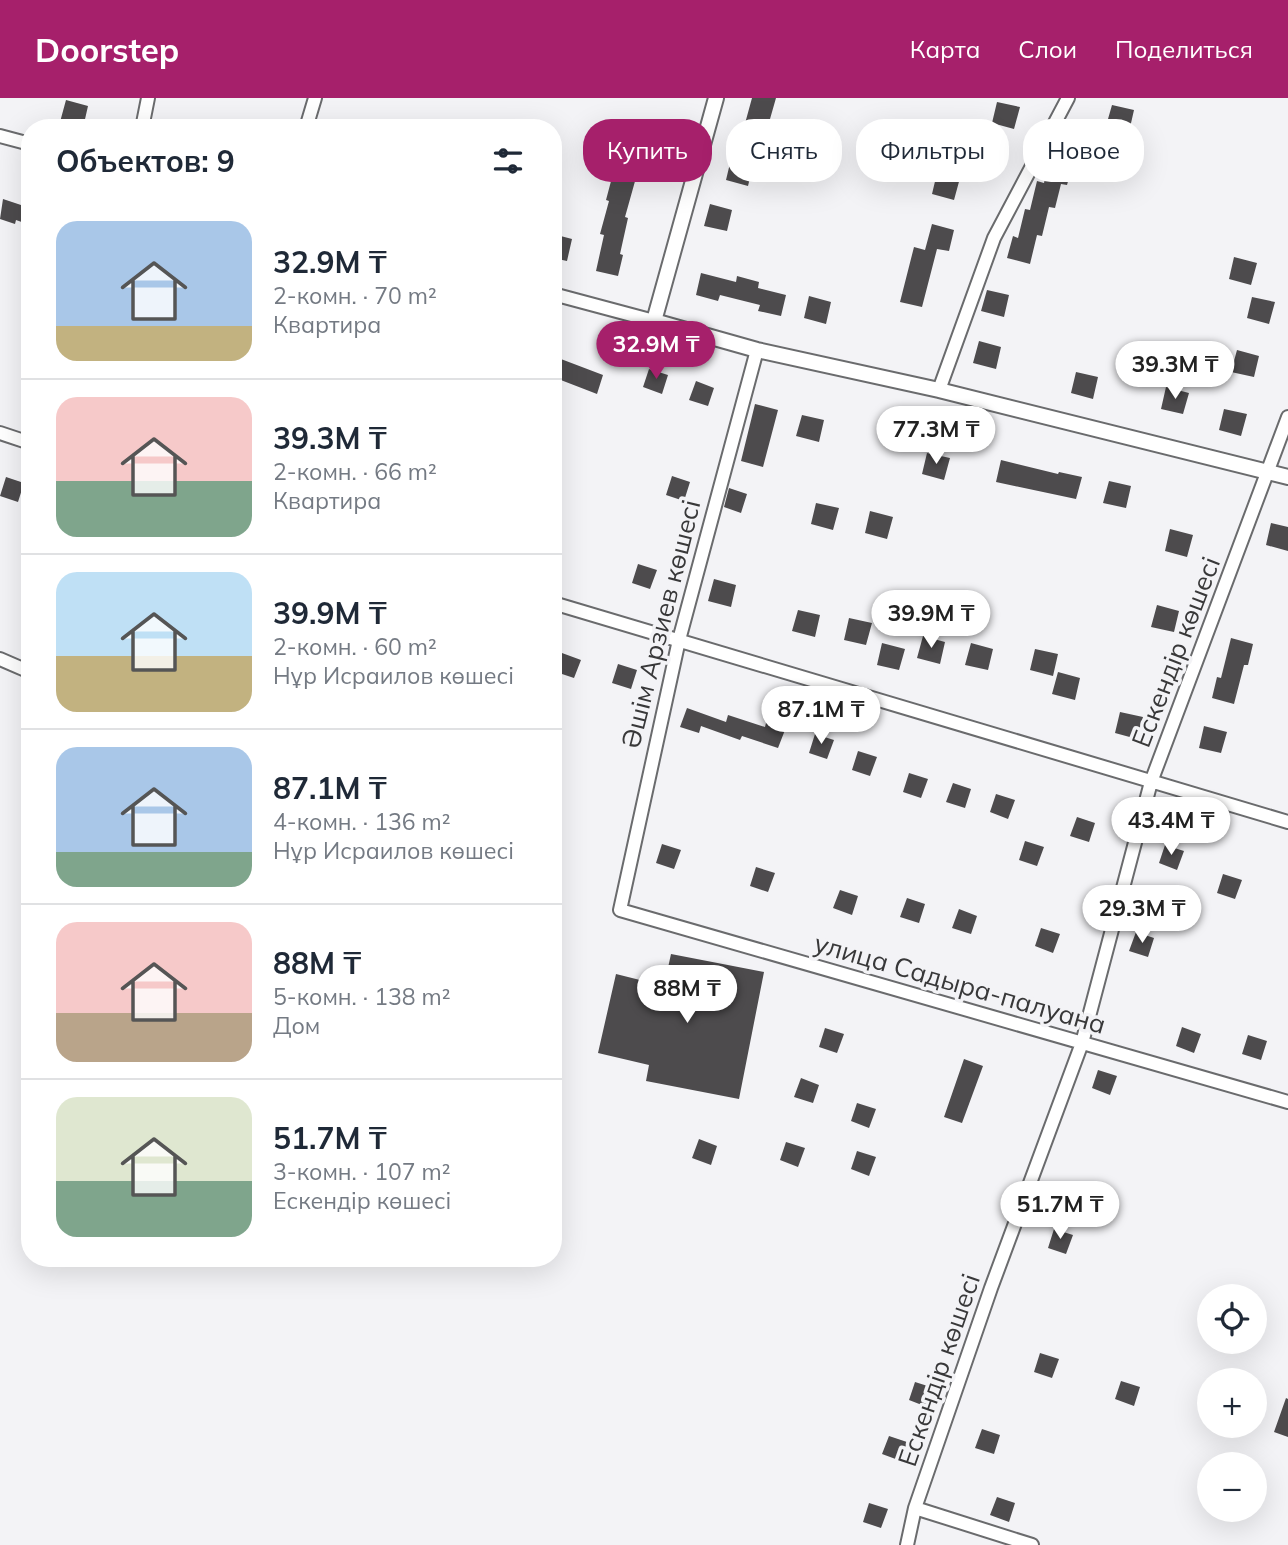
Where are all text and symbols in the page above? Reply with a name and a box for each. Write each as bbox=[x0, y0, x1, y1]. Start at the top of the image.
text: Doorstep bbox=[35, 29, 179, 70]
text: Карта bbox=[910, 34, 980, 64]
text: Слои bbox=[1018, 34, 1077, 64]
text: Поделиться bbox=[1115, 34, 1253, 64]
chip: Купить bbox=[583, 119, 712, 182]
chip: Снять bbox=[726, 119, 842, 182]
chip: Фильтры bbox=[856, 119, 1009, 182]
chip: Новое bbox=[1023, 119, 1144, 182]
text: Объектов: 9 bbox=[56, 142, 235, 180]
icon: filters bbox=[489, 142, 527, 180]
text: 32.9M ₸ bbox=[273, 243, 387, 281]
icon: home bbox=[112, 249, 196, 333]
text: 2-комн. · 70 m² bbox=[273, 281, 437, 310]
text: Квартира bbox=[273, 310, 381, 339]
pin: 32.9M ₸ bbox=[591, 322, 721, 381]
text: 32.9M ₸ bbox=[612, 329, 700, 358]
pin: 39.3M ₸ bbox=[1110, 342, 1240, 401]
text: 39.3M ₸ bbox=[1131, 349, 1219, 378]
pin: 77.3M ₸ bbox=[871, 406, 1001, 466]
text: 77.3M ₸ bbox=[892, 414, 980, 443]
text: 39.3M ₸ bbox=[273, 419, 387, 457]
icon: home bbox=[112, 425, 196, 509]
text: 2-комн. · 66 m² bbox=[273, 457, 437, 486]
text: Квартира bbox=[273, 486, 381, 515]
street label: Әшім Арзиев көшесі bbox=[614, 496, 707, 752]
street label: Ескендір көшесі bbox=[1124, 552, 1227, 752]
pin: 39.9M ₸ bbox=[866, 590, 996, 650]
text: 39.9M ₸ bbox=[273, 594, 387, 632]
text: 39.9M ₸ bbox=[887, 598, 975, 627]
icon: home bbox=[112, 600, 196, 684]
text: 2-комн. · 60 m² bbox=[273, 632, 437, 661]
text: Нұр Исраилов көшесі bbox=[273, 661, 514, 690]
pin: 87.1M ₸ bbox=[756, 686, 886, 746]
text: 87.1M ₸ bbox=[777, 694, 865, 723]
text: 87.1M ₸ bbox=[273, 769, 387, 807]
icon: home bbox=[112, 775, 196, 859]
pin: 43.4M ₸ bbox=[1106, 798, 1236, 857]
text: 43.4M ₸ bbox=[1127, 805, 1215, 834]
text: 4-комн. · 136 m² bbox=[273, 807, 451, 836]
text: Нұр Исраилов көшесі bbox=[273, 836, 514, 865]
pin: 29.3M ₸ bbox=[1077, 886, 1207, 945]
text: 29.3M ₸ bbox=[1098, 893, 1186, 922]
street label: улица Садыра-палуана bbox=[811, 926, 1110, 1041]
text: 88M ₸ bbox=[273, 944, 361, 982]
icon: home bbox=[112, 950, 196, 1034]
pin: 88M ₸ bbox=[638, 965, 736, 1025]
text: 88M ₸ bbox=[653, 973, 721, 1002]
text: 5-комн. · 138 m² bbox=[273, 982, 451, 1011]
text: Дом bbox=[273, 1011, 320, 1040]
text: 51.7M ₸ bbox=[273, 1119, 387, 1157]
icon: home bbox=[112, 1125, 196, 1209]
text: 3-комн. · 107 m² bbox=[273, 1157, 451, 1186]
pin: 51.7M ₸ bbox=[995, 1182, 1125, 1241]
text: Ескендір көшесі bbox=[273, 1186, 451, 1215]
text: 51.7M ₸ bbox=[1016, 1189, 1104, 1218]
street label: Ескендір көшесі bbox=[890, 1269, 987, 1471]
map controls bbox=[1197, 1284, 1267, 1522]
button: locate bbox=[1197, 1284, 1267, 1354]
button: + bbox=[1197, 1368, 1267, 1438]
button: − bbox=[1197, 1452, 1267, 1522]

